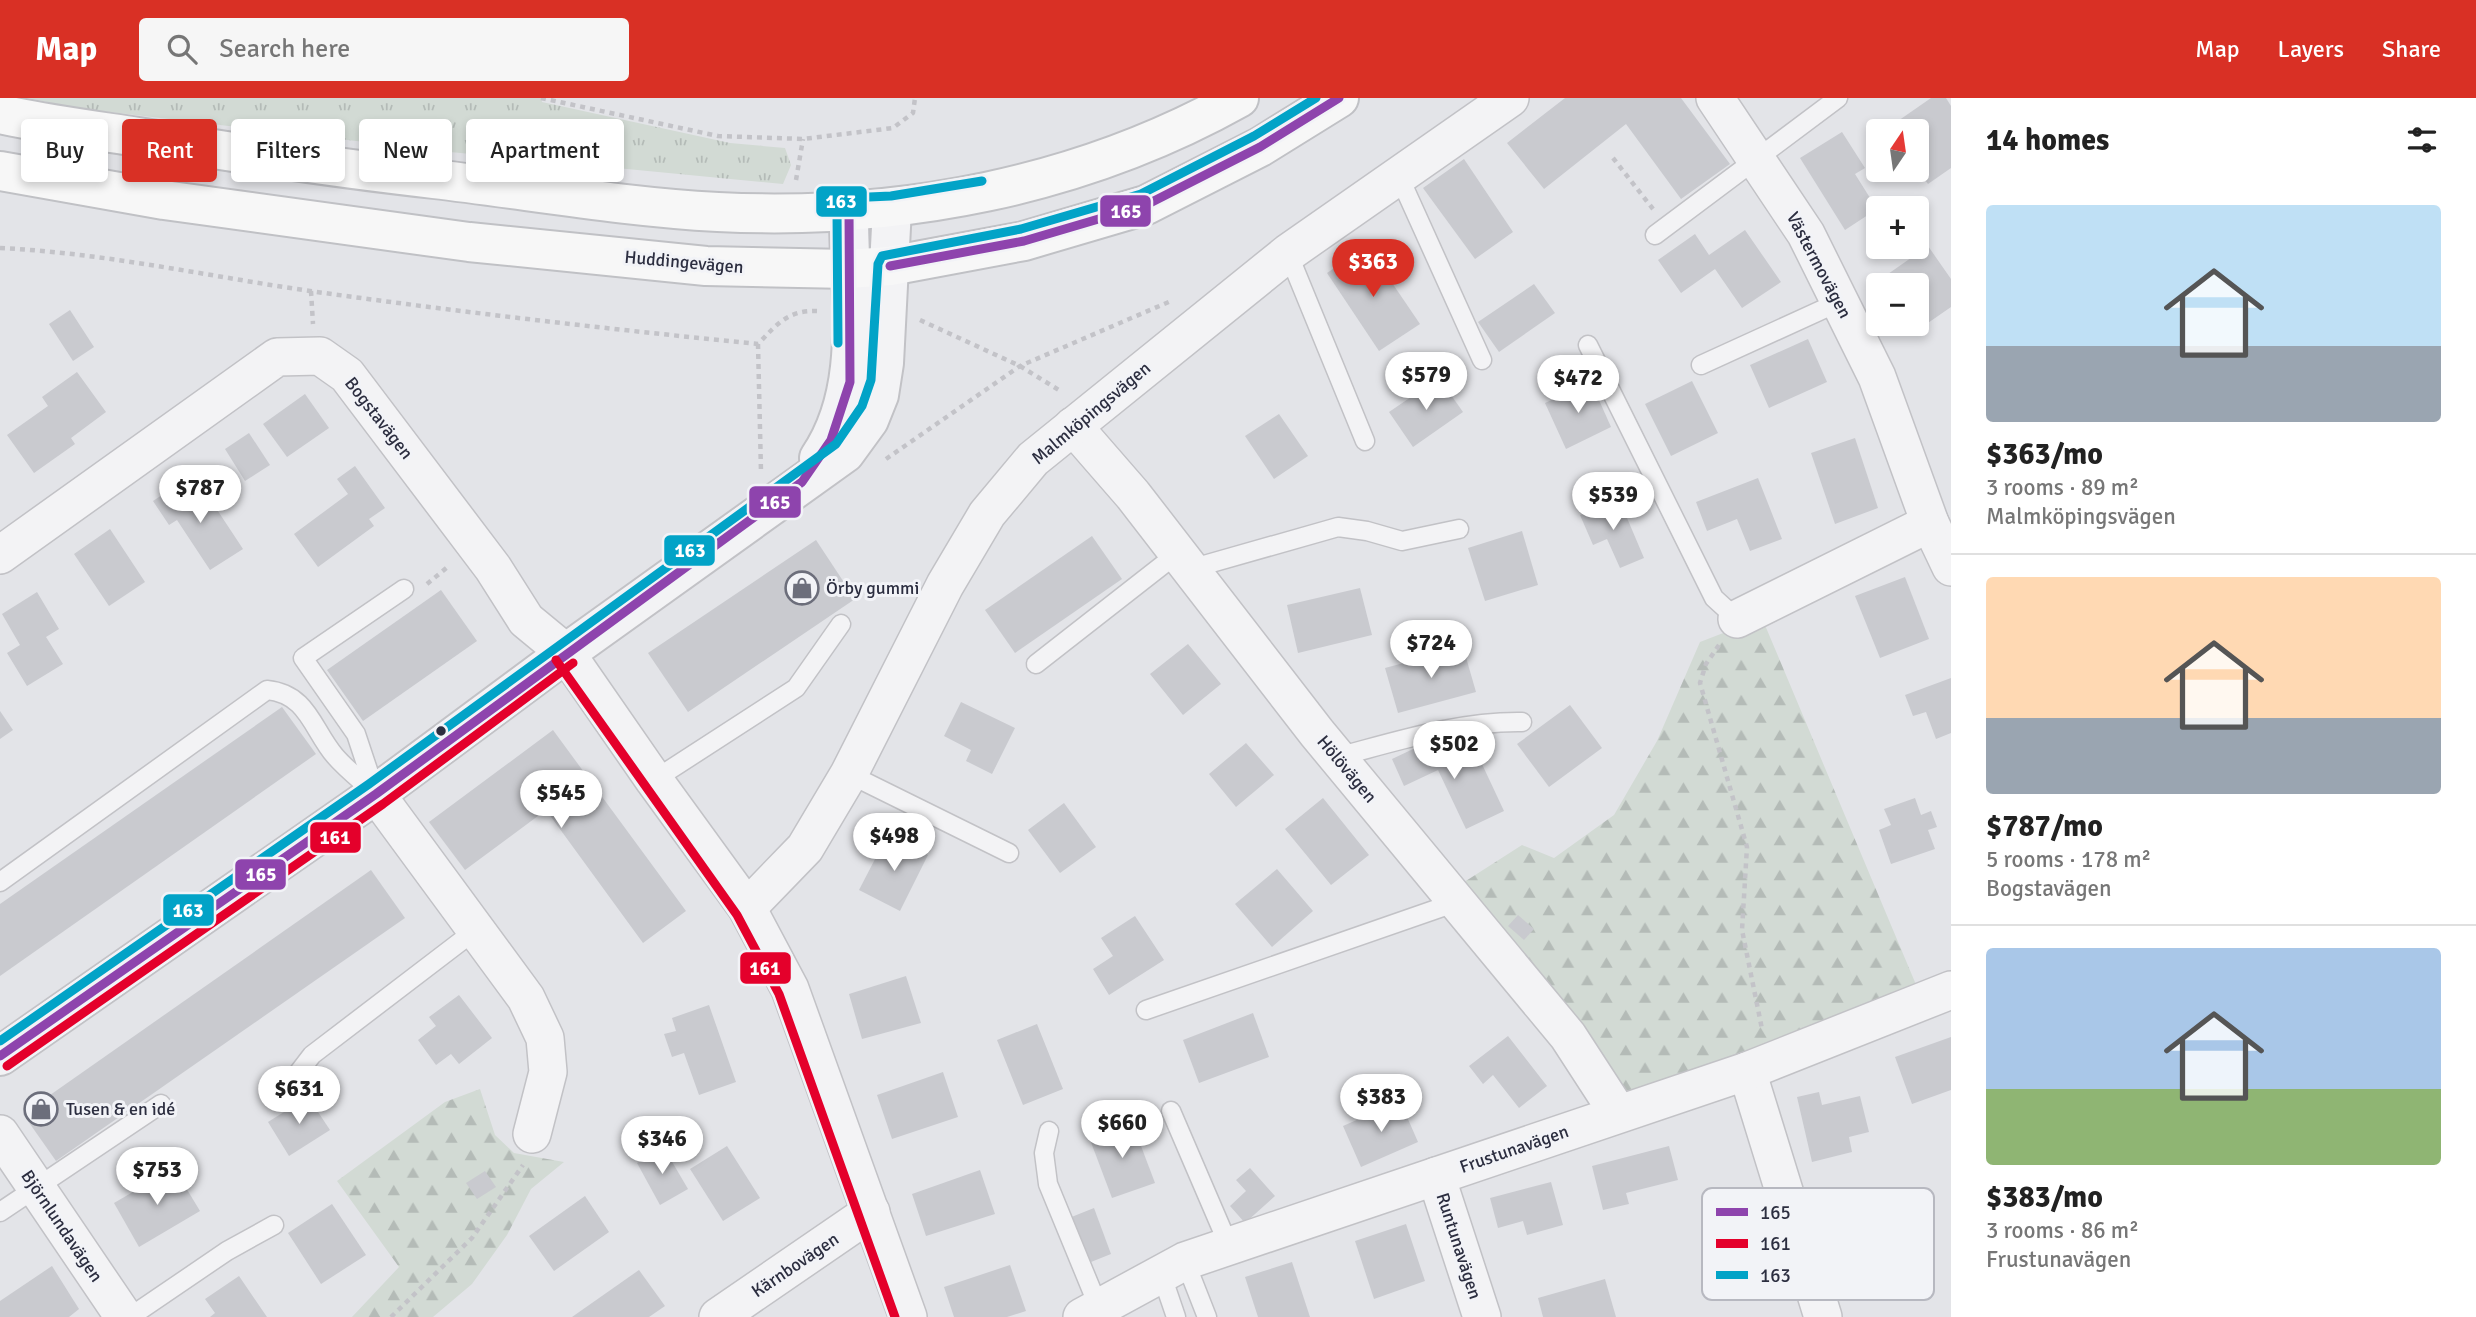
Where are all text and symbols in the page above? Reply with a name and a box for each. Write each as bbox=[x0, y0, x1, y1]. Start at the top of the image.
search box bbox=[139, 18, 629, 81]
text: Map bbox=[35, 29, 97, 70]
icon: search bbox=[163, 30, 201, 68]
text: Search here bbox=[219, 33, 350, 65]
text: Map bbox=[2195, 34, 2240, 64]
text: Layers bbox=[2278, 34, 2344, 64]
text: Share bbox=[2382, 34, 2441, 64]
chip: Buy bbox=[21, 119, 108, 182]
chip: Rent bbox=[122, 119, 217, 182]
chip: Filters bbox=[231, 119, 345, 182]
chip: New bbox=[359, 119, 452, 182]
chip: Apartment bbox=[466, 119, 624, 182]
north arrow bbox=[1866, 119, 1928, 182]
map controls bbox=[1866, 119, 1929, 336]
icon: filters bbox=[2403, 121, 2441, 159]
text: 14 homes bbox=[1986, 122, 2109, 159]
line badge: 163 bbox=[815, 185, 868, 218]
text: 163 bbox=[826, 190, 856, 214]
line badge: 165 bbox=[1099, 194, 1152, 228]
button: + bbox=[1866, 196, 1929, 259]
text: 165 bbox=[1111, 200, 1141, 224]
street label: Västermovägen bbox=[1782, 208, 1856, 322]
pin: $363 bbox=[1332, 240, 1414, 299]
street label: Huddingevägen bbox=[623, 246, 745, 278]
text: $363 bbox=[1348, 247, 1398, 276]
icon: home bbox=[2151, 250, 2277, 376]
button: − bbox=[1866, 273, 1929, 336]
pin: $579 bbox=[1385, 352, 1467, 412]
pin: $472 bbox=[1537, 356, 1619, 415]
street label: Malmköpingsvägen bbox=[1027, 357, 1155, 469]
text: $579 bbox=[1401, 360, 1451, 389]
text: $472 bbox=[1553, 363, 1603, 392]
street label: Bogstavägen bbox=[340, 372, 418, 464]
text: $363/mo bbox=[1986, 436, 2103, 473]
pin: $787 bbox=[159, 466, 241, 525]
pin: $539 bbox=[1572, 472, 1654, 532]
text: $787 bbox=[175, 473, 225, 502]
text: 3 rooms · 89 m² bbox=[1986, 473, 2139, 502]
text: $539 bbox=[1588, 480, 1638, 509]
line badge: 165 bbox=[748, 485, 802, 519]
text: 165 bbox=[760, 491, 790, 515]
text: Malmköpingsvägen bbox=[1986, 502, 2176, 531]
line badge: 163 bbox=[663, 534, 716, 567]
text: 163 bbox=[675, 539, 705, 563]
shop icon: Örby gummi bbox=[783, 569, 821, 607]
place label: Örby gummi bbox=[826, 577, 919, 599]
pin: $724 bbox=[1390, 620, 1472, 680]
icon: home bbox=[2151, 622, 2277, 748]
text: $724 bbox=[1406, 628, 1456, 657]
pin: $502 bbox=[1413, 722, 1495, 781]
unlabelled marker bbox=[434, 724, 448, 738]
text: $502 bbox=[1429, 729, 1479, 758]
street label: Hölövägen bbox=[1312, 731, 1382, 807]
pin: $545 bbox=[520, 770, 602, 830]
text: $545 bbox=[536, 778, 586, 807]
text: $787/mo bbox=[1986, 808, 2103, 845]
pin: $498 bbox=[853, 814, 935, 873]
line badge: 161 bbox=[309, 821, 362, 854]
text: $498 bbox=[869, 821, 919, 850]
text: 161 bbox=[320, 826, 350, 850]
text: 5 rooms · 178 m² bbox=[1986, 845, 2151, 874]
line badge: 165 bbox=[234, 858, 287, 891]
text: 165 bbox=[246, 863, 276, 887]
text: Bogstavägen bbox=[1986, 874, 2112, 903]
line badge: 163 bbox=[162, 893, 215, 927]
text: 163 bbox=[173, 899, 203, 923]
line badge: 161 bbox=[739, 951, 792, 985]
text: 161 bbox=[750, 957, 780, 981]
icon: home bbox=[2151, 993, 2277, 1119]
pin: $631 bbox=[258, 1066, 340, 1126]
text: $631 bbox=[274, 1074, 324, 1103]
pin: $383 bbox=[1340, 1074, 1422, 1134]
text: $383 bbox=[1356, 1082, 1406, 1111]
shop icon: Tusen & en idé bbox=[22, 1090, 60, 1128]
place label: Tusen & en idé bbox=[66, 1098, 175, 1120]
pin: $660 bbox=[1081, 1100, 1163, 1160]
text: $660 bbox=[1097, 1108, 1147, 1137]
pin: $346 bbox=[621, 1116, 703, 1176]
street label: Frustunavägen bbox=[1457, 1120, 1571, 1178]
text: $346 bbox=[637, 1124, 687, 1153]
pin: $753 bbox=[116, 1148, 198, 1207]
text: $753 bbox=[132, 1155, 182, 1184]
street label: Björnlundavägen bbox=[16, 1166, 108, 1286]
text: $383/mo bbox=[1986, 1179, 2103, 1216]
legend bbox=[1702, 1188, 1934, 1300]
street label: Runtunavägen bbox=[1431, 1190, 1487, 1302]
text: 165 bbox=[1760, 1201, 1791, 1225]
text: 3 rooms · 86 m² bbox=[1986, 1216, 2139, 1245]
street label: Kärnbovägen bbox=[747, 1228, 843, 1302]
text: 161 bbox=[1760, 1232, 1791, 1256]
text: Frustunavägen bbox=[1986, 1245, 2131, 1274]
text: 163 bbox=[1760, 1264, 1791, 1288]

